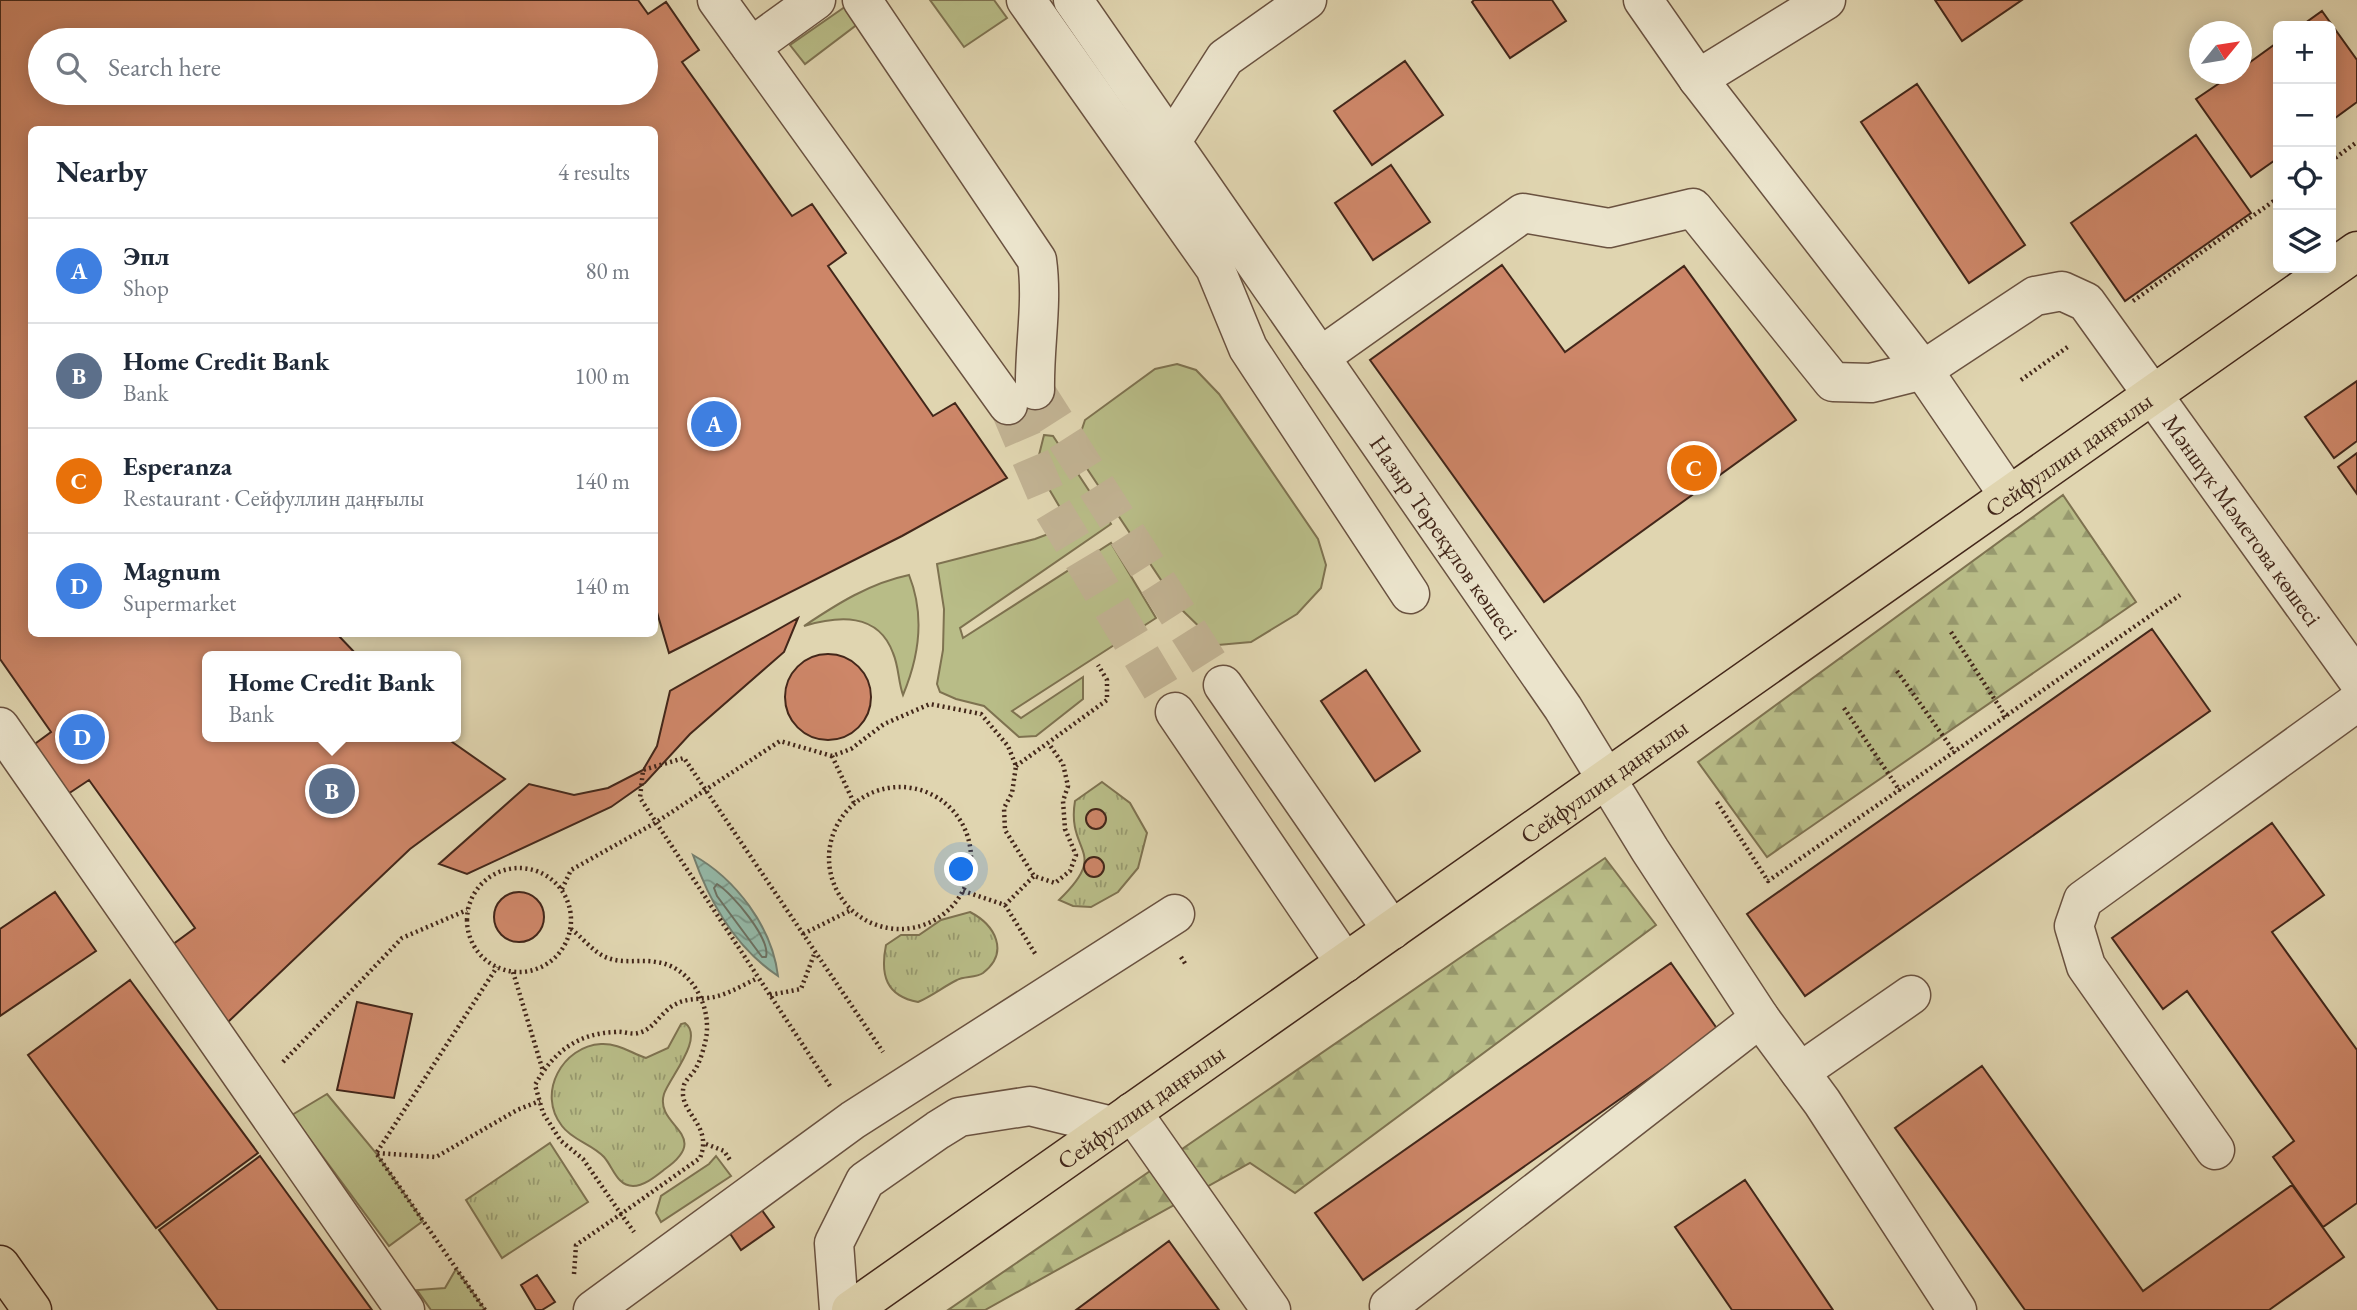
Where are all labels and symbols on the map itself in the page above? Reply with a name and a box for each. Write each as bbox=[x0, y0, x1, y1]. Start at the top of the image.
north arrow bbox=[2189, 21, 2252, 84]
street label: Сейфуллин даңғылы bbox=[1978, 384, 2158, 524]
pin: A bbox=[691, 398, 737, 450]
street label: Мәншүк Мәметова көшесі bbox=[2156, 408, 2329, 632]
street label: Назыр Төреқұлов көшесі bbox=[1363, 429, 1526, 645]
pin: C bbox=[1671, 442, 1717, 494]
pin: D bbox=[59, 711, 105, 763]
street label: Сейфуллин даңғылы bbox=[1514, 711, 1694, 850]
pin: B bbox=[309, 765, 355, 817]
your location bbox=[944, 852, 978, 886]
street label: Сейфуллин даңғылы bbox=[1051, 1037, 1231, 1176]

